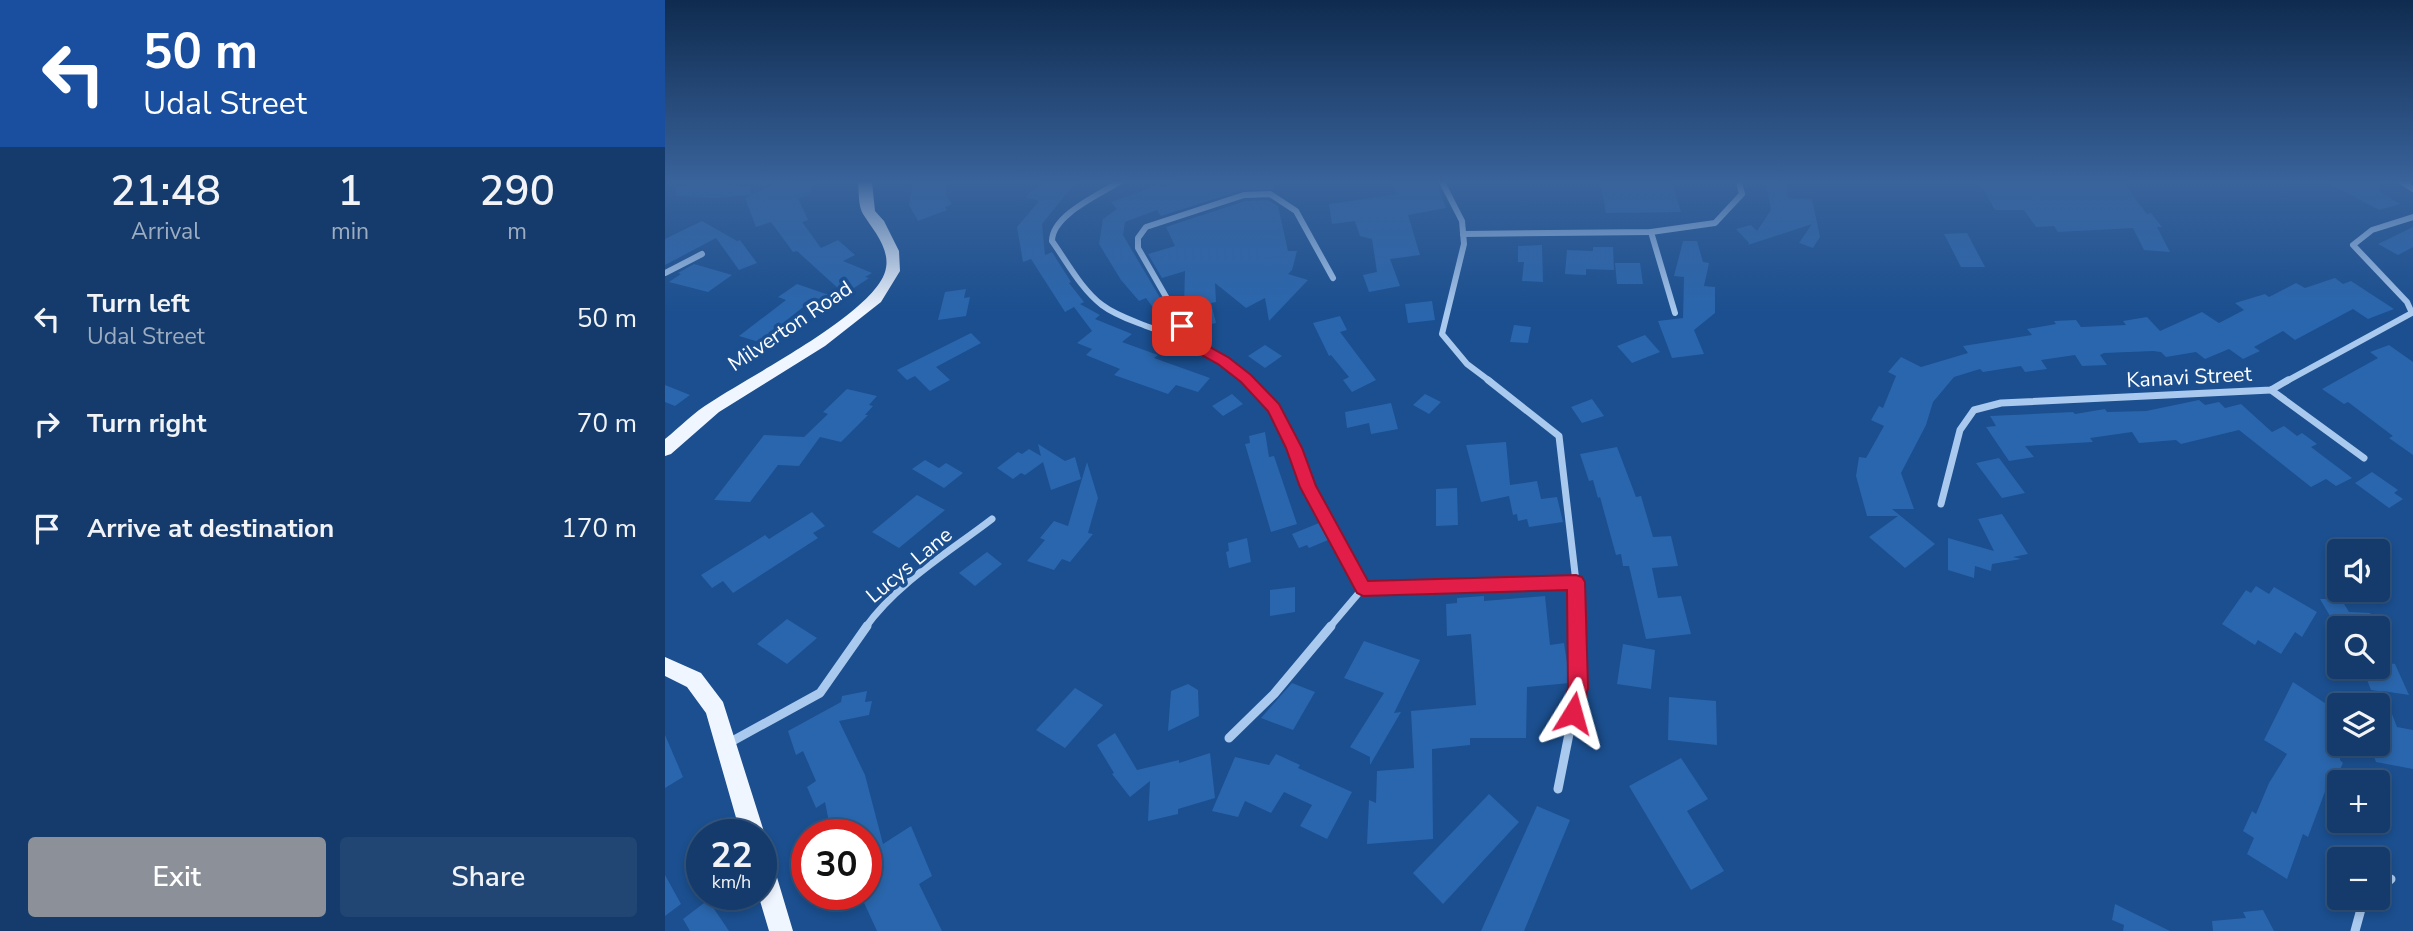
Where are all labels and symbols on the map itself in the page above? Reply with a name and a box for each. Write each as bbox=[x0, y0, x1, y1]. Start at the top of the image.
street label: Milverton Road bbox=[723, 274, 857, 378]
pin bbox=[1152, 296, 1212, 356]
street label: Kanavi Street bbox=[2126, 360, 2253, 394]
street label: Lucys Lane bbox=[860, 521, 958, 609]
position arrow bbox=[1536, 676, 1610, 750]
speed limit sign: 30 bbox=[791, 819, 882, 910]

